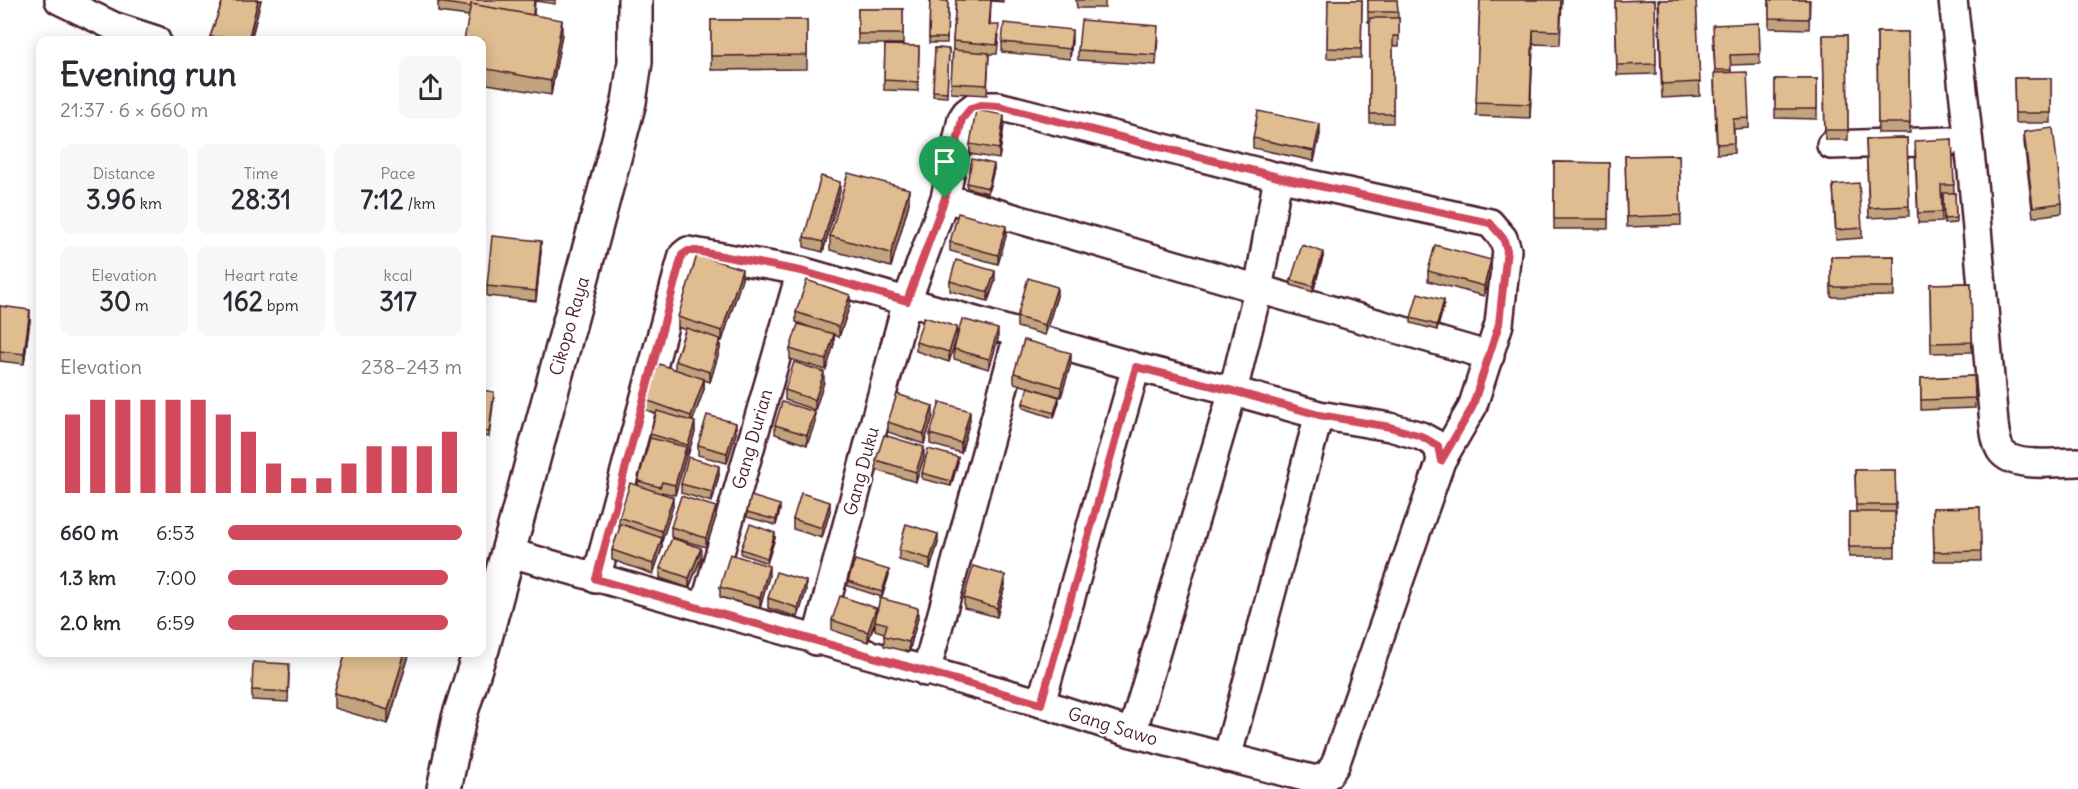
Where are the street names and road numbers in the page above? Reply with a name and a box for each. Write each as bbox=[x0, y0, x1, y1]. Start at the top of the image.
street label: Cikopo Raya bbox=[544, 274, 594, 378]
street label: Gang Durian bbox=[727, 386, 777, 492]
street label: Gang Duku bbox=[838, 424, 884, 518]
street label: Gang Sawo bbox=[1065, 701, 1161, 751]

